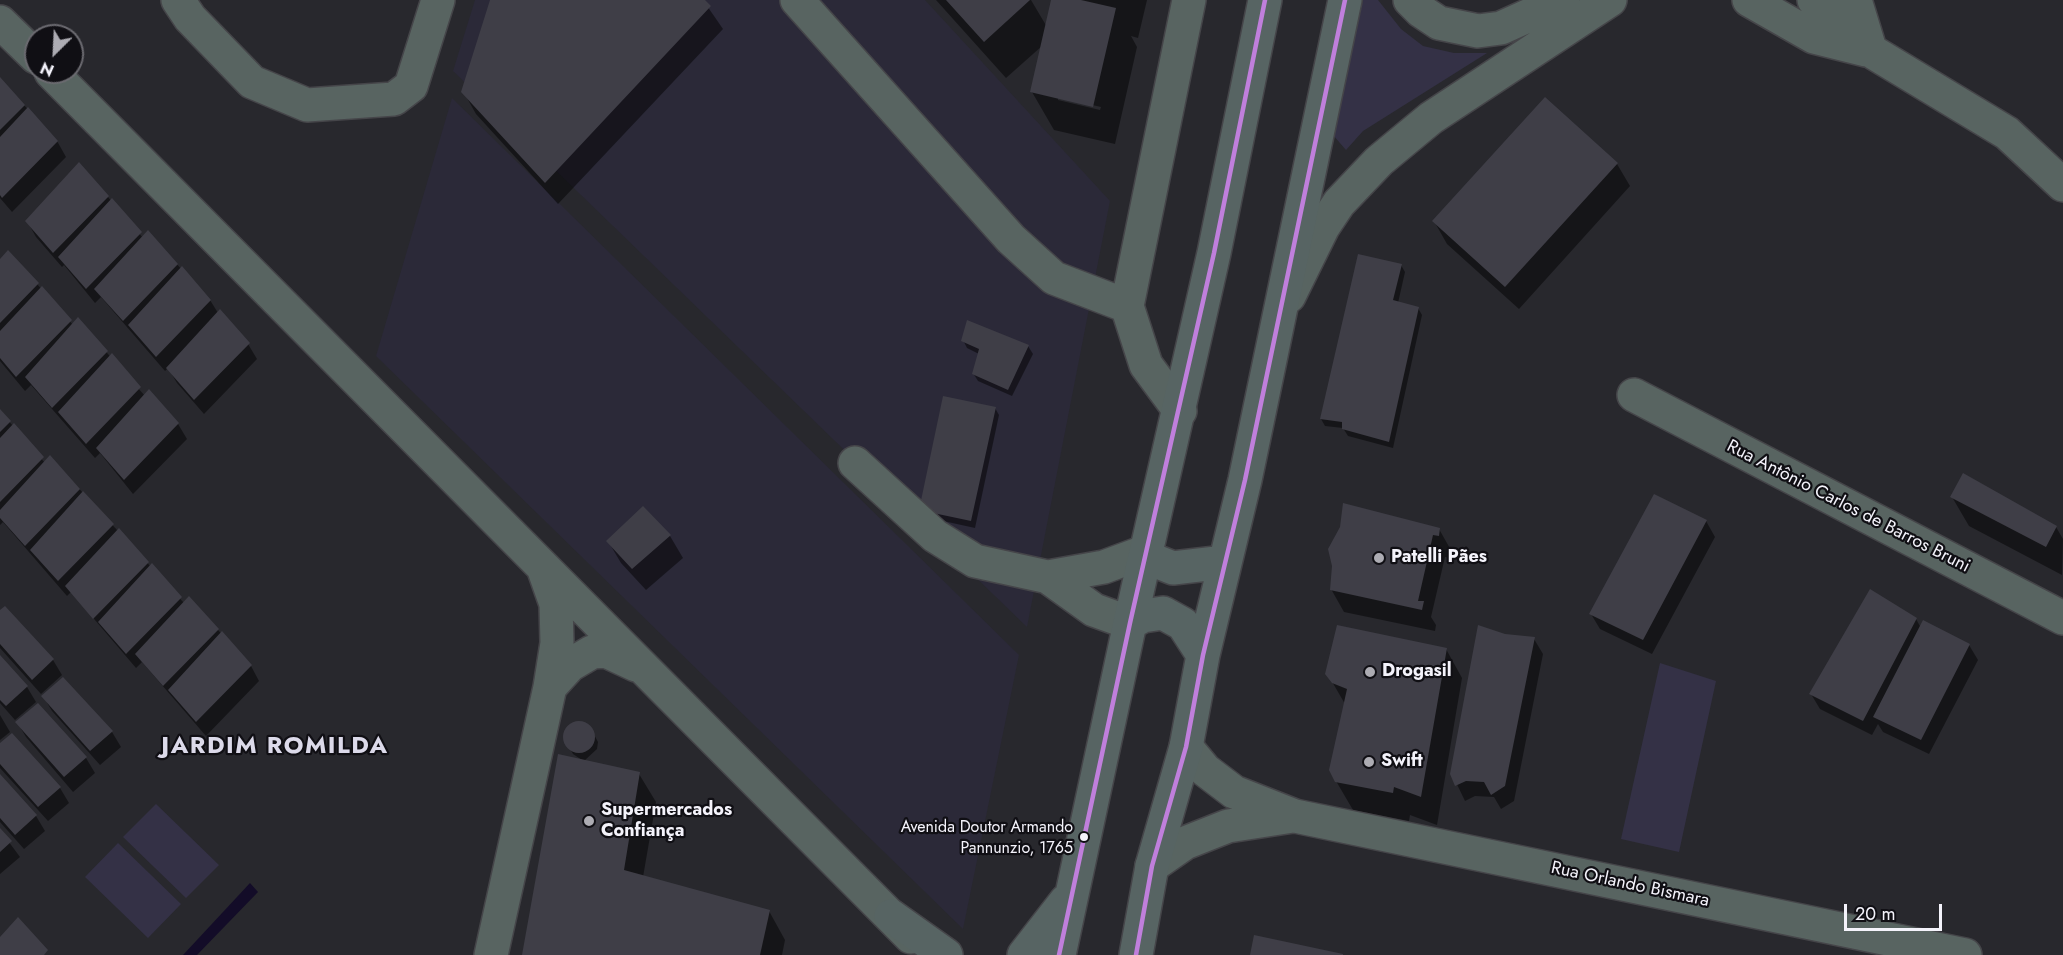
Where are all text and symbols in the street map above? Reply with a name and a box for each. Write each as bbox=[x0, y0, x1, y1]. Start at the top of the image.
north arrow bbox=[24, 24, 84, 84]
text: N bbox=[37, 56, 58, 82]
street label: Rua Antônio Carlos de Barros Bruni bbox=[1723, 436, 1973, 578]
place label: Patelli Pães bbox=[1391, 547, 1487, 569]
marker: Patelli Pães bbox=[1372, 551, 1386, 565]
place label: Drogasil bbox=[1382, 661, 1452, 683]
marker: Drogasil bbox=[1363, 665, 1377, 679]
district label: JARDIM ROMILDA bbox=[161, 733, 389, 761]
place label: Swift bbox=[1381, 751, 1423, 773]
marker: Swift bbox=[1362, 755, 1376, 769]
place label: Supermercados Confiança bbox=[601, 800, 732, 842]
marker: Supermercados Confiança bbox=[582, 814, 596, 828]
place label: Avenida Doutor Armando Pannunzio, 1765 bbox=[901, 818, 1073, 856]
marker: Avenida Doutor Armando Pannunzio, 1765 bbox=[1078, 831, 1090, 843]
street label: Rua Orlando Bismara bbox=[1549, 858, 1711, 912]
scale bar bbox=[1847, 892, 1944, 930]
text: 20 m bbox=[1855, 901, 1895, 927]

